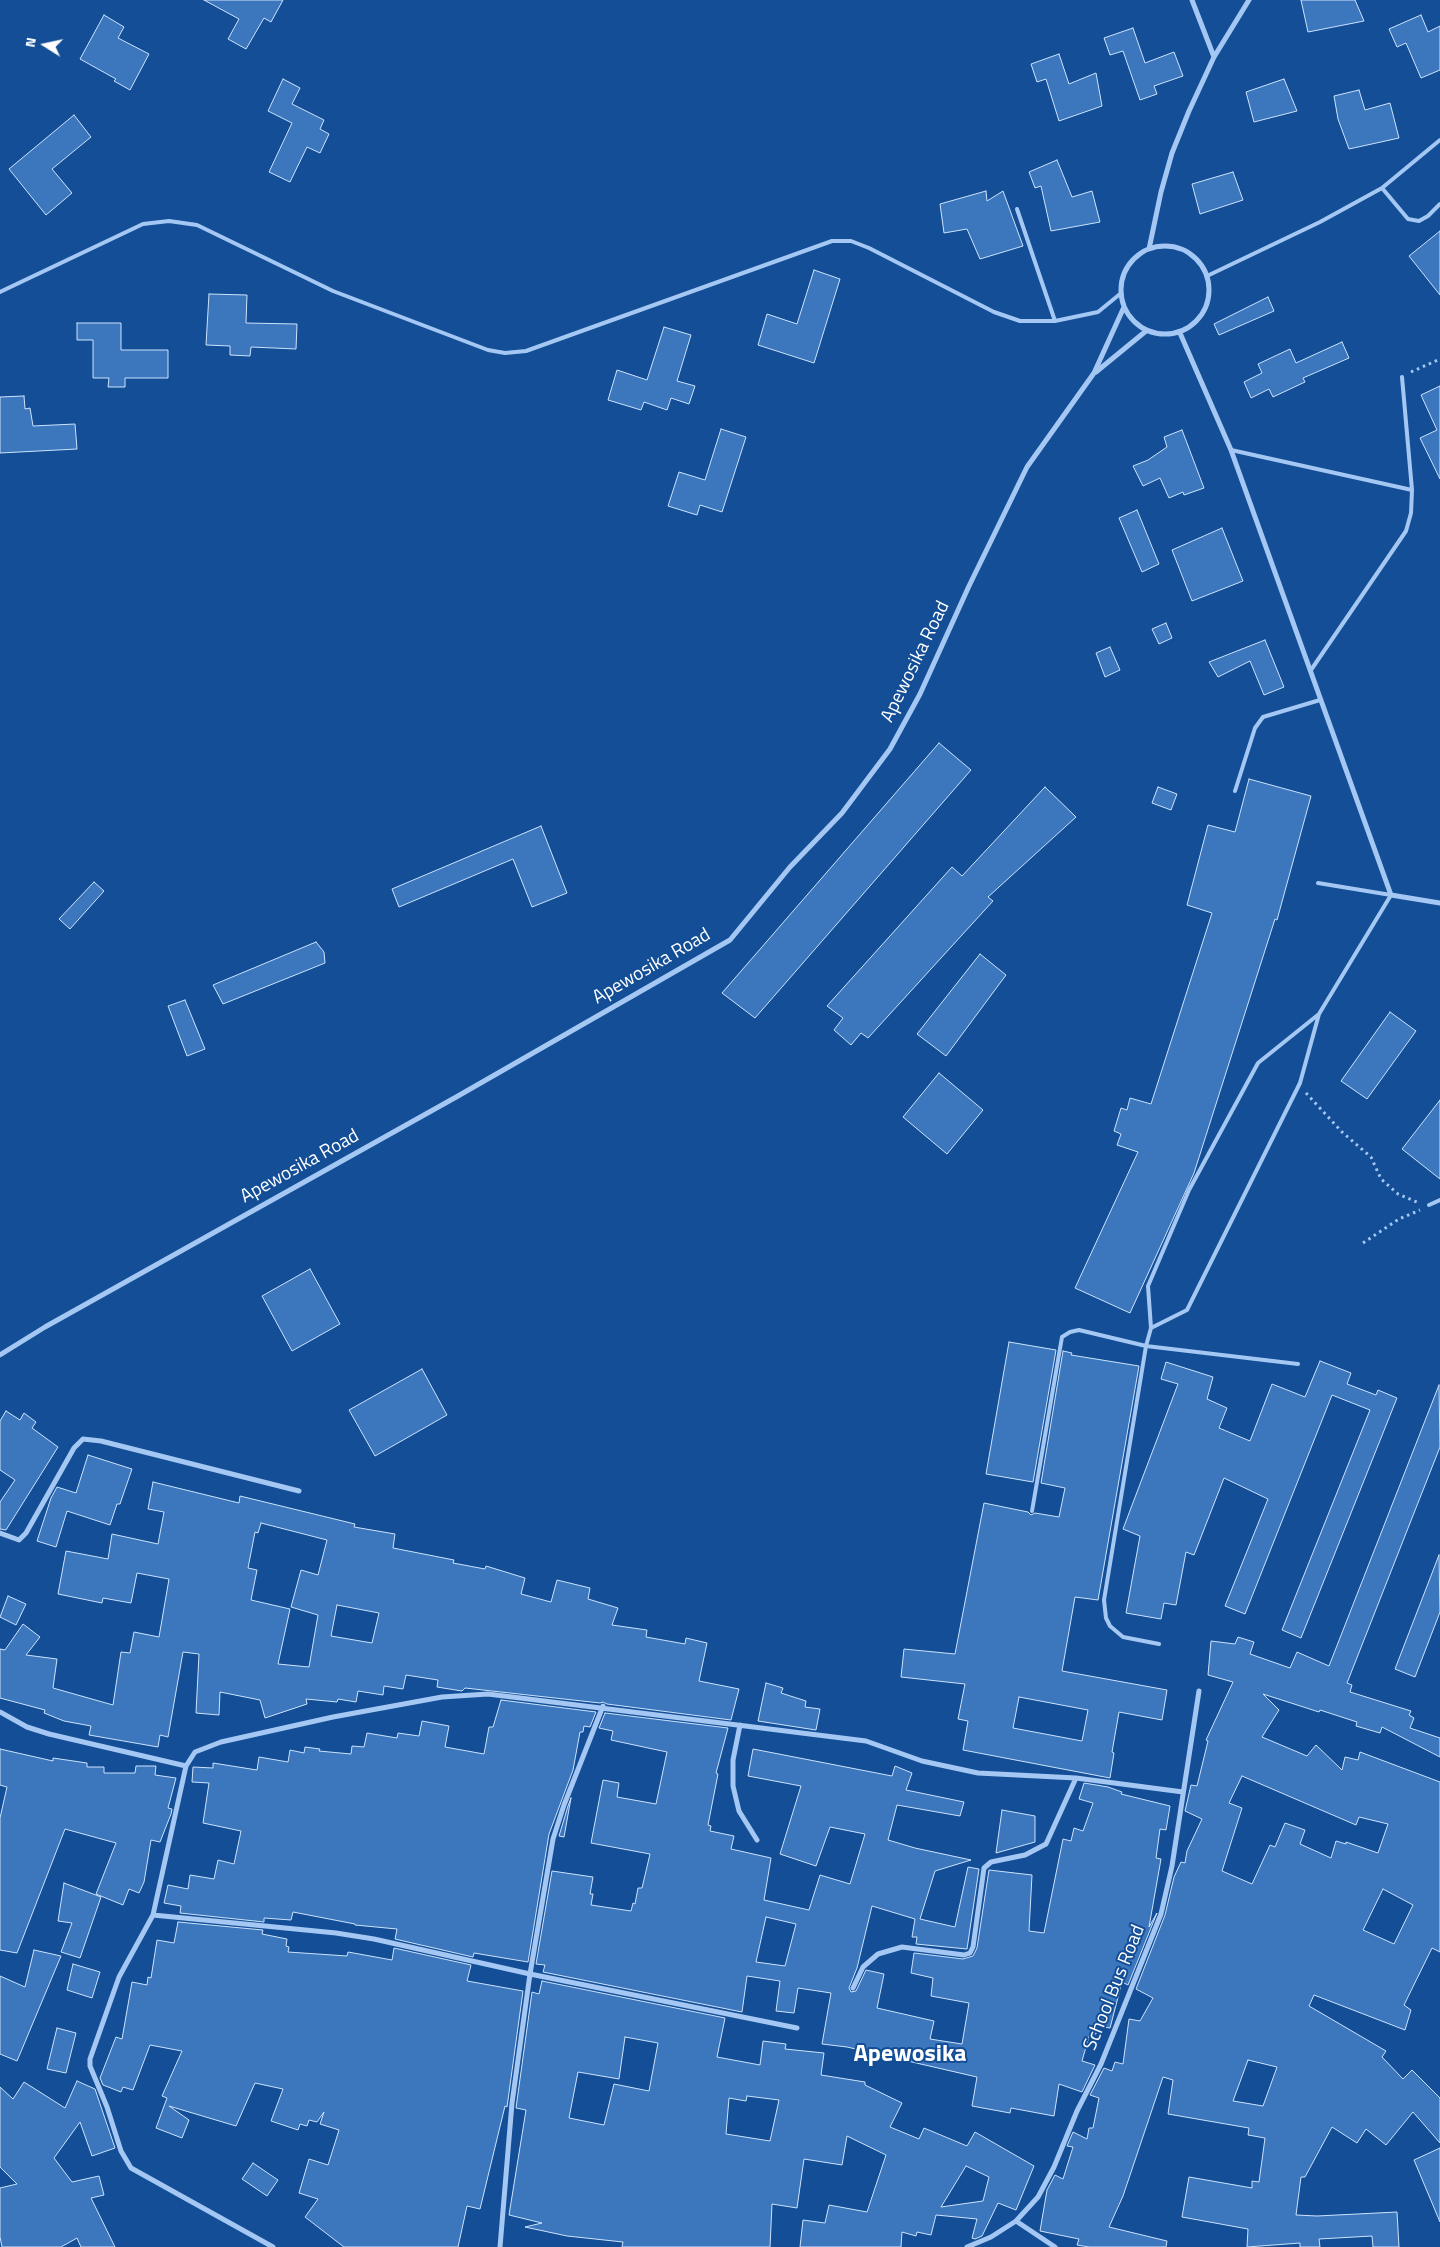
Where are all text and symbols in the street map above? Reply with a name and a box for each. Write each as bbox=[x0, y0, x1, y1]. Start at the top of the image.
north arrow bbox=[20, 20, 70, 70]
text: N bbox=[19, 36, 41, 49]
street label: Apewosika Road bbox=[877, 598, 955, 726]
street label: Apewosika Road bbox=[589, 924, 715, 1010]
street label: Apewosika Road bbox=[237, 1125, 363, 1209]
street label: School Bus Road bbox=[1079, 1922, 1151, 2054]
district label: Apewosika bbox=[853, 2041, 967, 2069]

